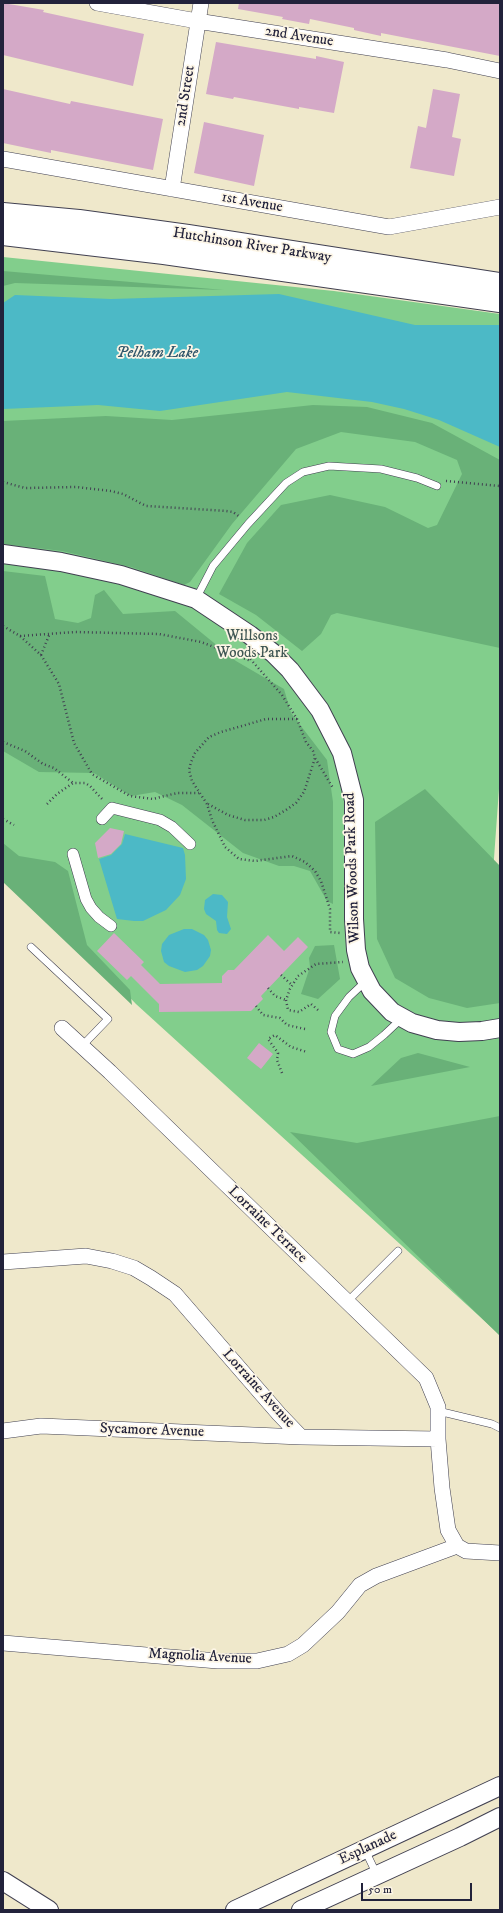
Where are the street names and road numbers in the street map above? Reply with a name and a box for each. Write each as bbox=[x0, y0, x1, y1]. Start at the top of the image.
street label: 2nd Avenue bbox=[263, 23, 335, 51]
street label: 2nd Street bbox=[172, 64, 200, 128]
street label: 1st Avenue bbox=[220, 189, 284, 217]
street label: Hutchinson River Parkway bbox=[171, 225, 333, 267]
street label: Wilson Woods Park Road bbox=[341, 792, 365, 944]
street label: Lorraine Terrace bbox=[224, 1183, 310, 1267]
street label: Lorraine Avenue bbox=[218, 1346, 298, 1432]
street label: Sycamore Avenue bbox=[100, 1420, 204, 1442]
street label: Magnolia Avenue bbox=[148, 1645, 252, 1669]
street label: Esplanade bbox=[336, 1827, 400, 1869]

